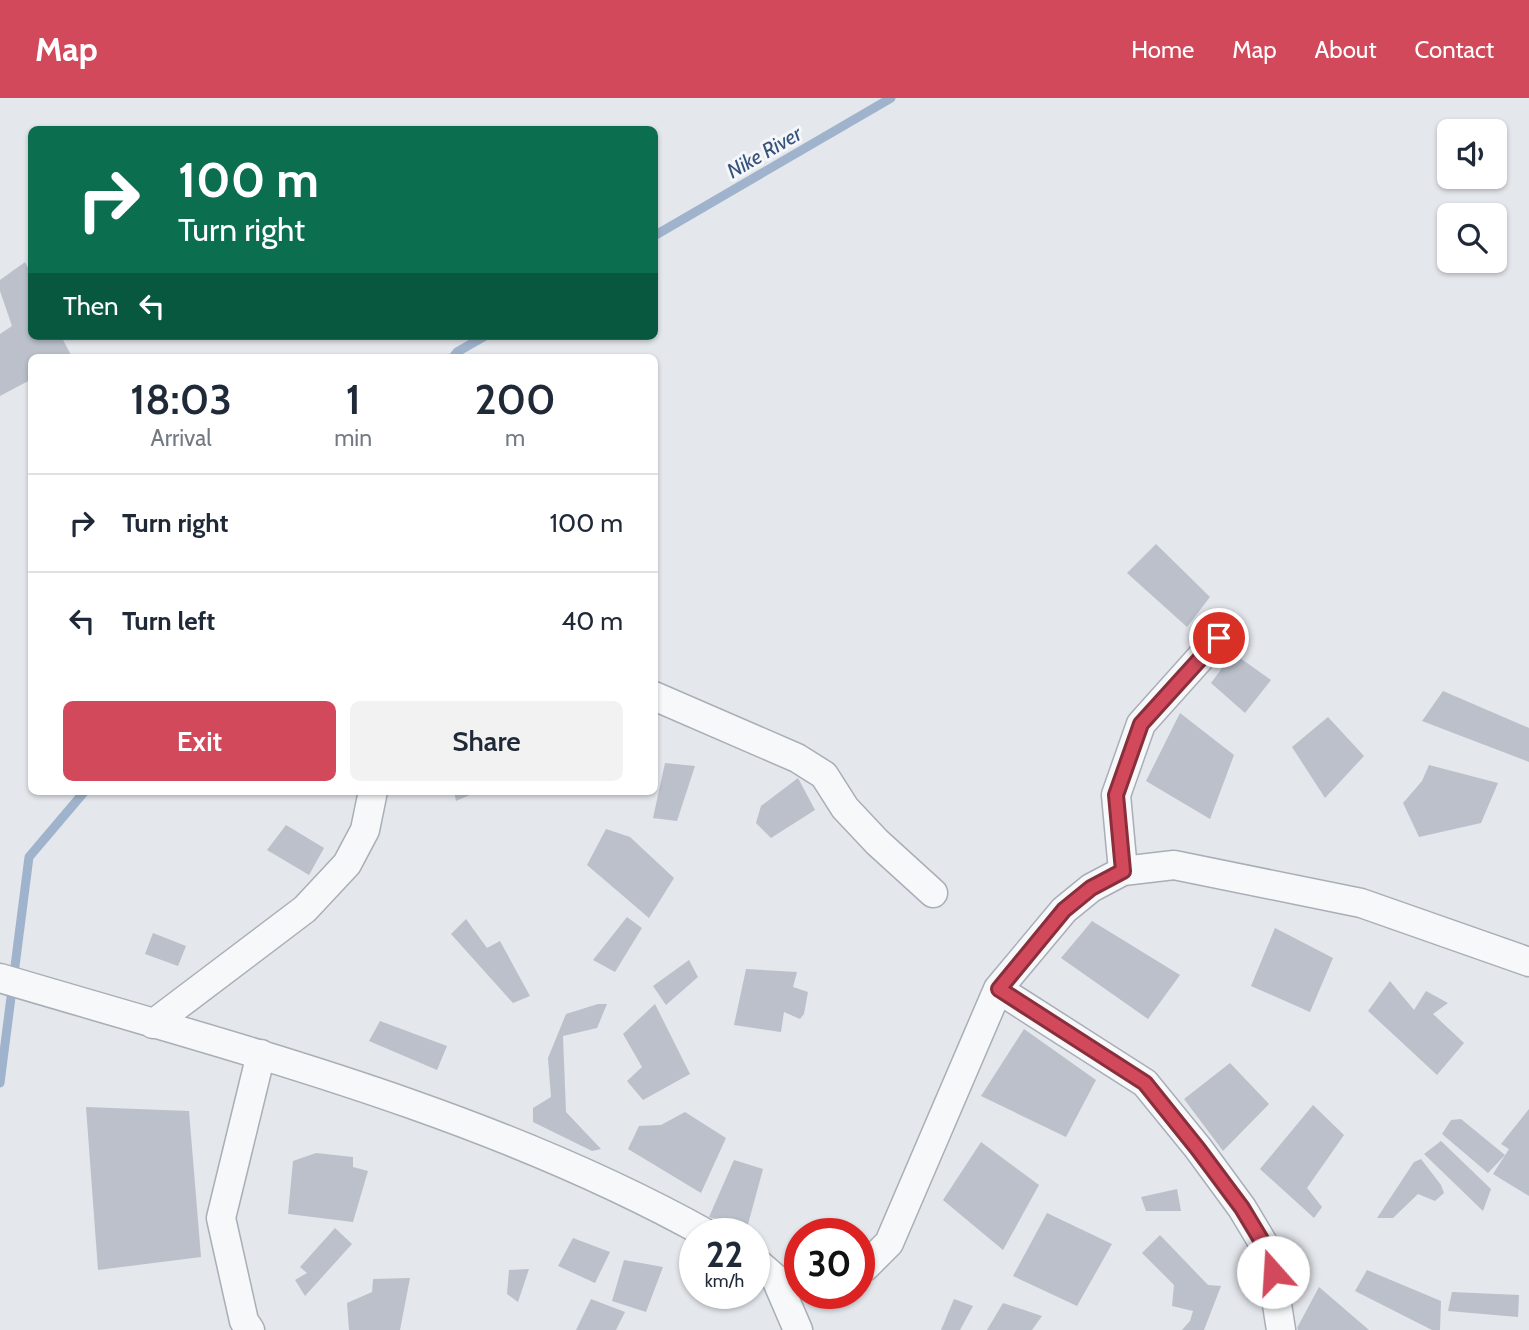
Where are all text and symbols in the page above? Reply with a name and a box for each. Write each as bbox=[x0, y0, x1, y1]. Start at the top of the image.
text: Map bbox=[35, 29, 98, 69]
text: Home bbox=[1131, 35, 1194, 64]
text: Map bbox=[1232, 35, 1277, 64]
text: About bbox=[1315, 35, 1377, 64]
text: Contact bbox=[1415, 35, 1494, 64]
map controls bbox=[1437, 119, 1507, 273]
button: sound bbox=[1437, 119, 1507, 189]
water label: Nike River bbox=[722, 120, 807, 183]
text: 100 m bbox=[178, 150, 319, 209]
icon: right bbox=[63, 154, 154, 245]
button: search bbox=[1437, 203, 1507, 273]
text: Turn right bbox=[178, 210, 305, 249]
icon: left bbox=[133, 287, 171, 325]
text: Then bbox=[63, 290, 119, 322]
text: 18:03 bbox=[130, 373, 232, 425]
text: 1 bbox=[346, 373, 361, 425]
text: 200 bbox=[474, 373, 556, 425]
text: Arrival bbox=[150, 424, 212, 452]
text: min bbox=[334, 424, 372, 452]
text: m bbox=[505, 424, 525, 452]
icon: right bbox=[63, 504, 101, 542]
text: Turn right bbox=[122, 507, 228, 539]
text: 100 m bbox=[550, 507, 623, 539]
icon: left bbox=[63, 602, 101, 640]
text: Turn left bbox=[122, 605, 215, 637]
text: 40 m bbox=[561, 605, 623, 637]
pin bbox=[1189, 608, 1249, 668]
icon: arrive bbox=[1200, 619, 1238, 657]
button: Exit bbox=[63, 701, 336, 781]
button: Share bbox=[350, 701, 623, 781]
speed limit sign: 30 bbox=[784, 1218, 875, 1309]
text: 22 bbox=[706, 1233, 743, 1276]
position arrow bbox=[1236, 1235, 1310, 1309]
text: km/h bbox=[705, 1270, 744, 1292]

